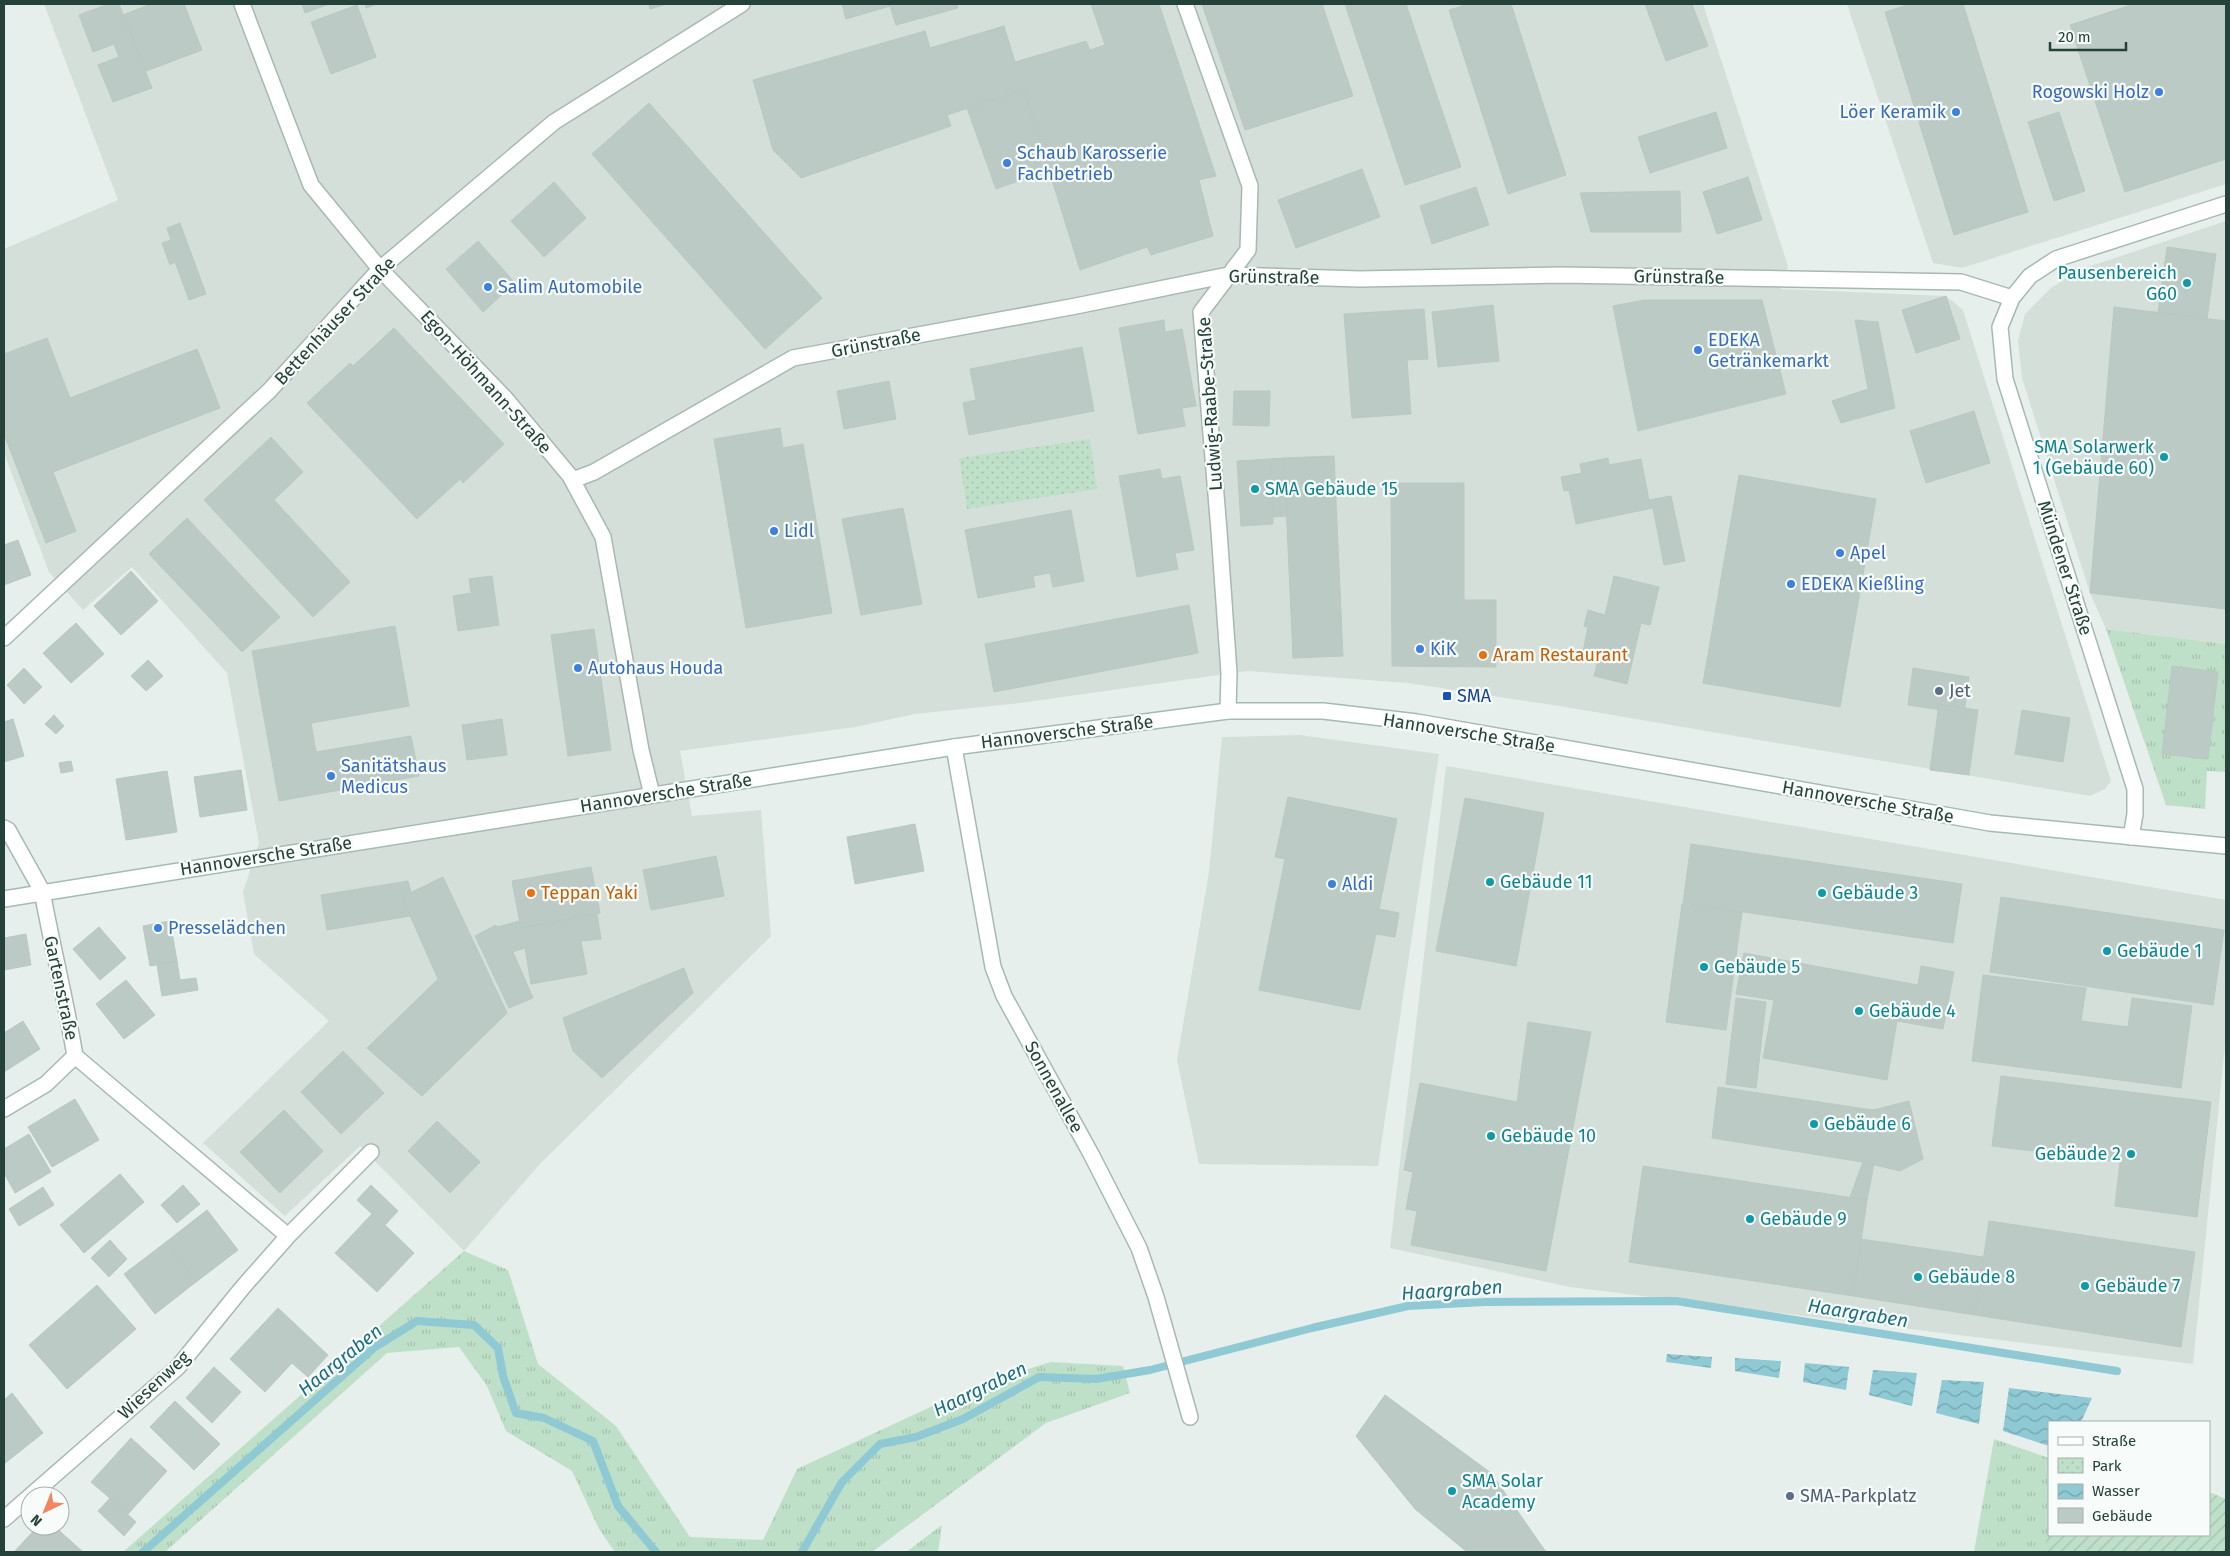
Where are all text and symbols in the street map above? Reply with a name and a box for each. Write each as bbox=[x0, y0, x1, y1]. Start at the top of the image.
scale bar bbox=[2050, 20, 2126, 52]
text: 20 m bbox=[2058, 28, 2091, 46]
place label: Rogowski Holz bbox=[2032, 81, 2149, 103]
marker: Rogowski Holz bbox=[2153, 86, 2165, 98]
place label: Löer Keramik bbox=[1839, 101, 1947, 123]
marker: Löer Keramik bbox=[1950, 106, 1962, 118]
place label: Schaub Karosserie Fachbetrieb bbox=[1017, 142, 1167, 185]
marker: Schaub Karosserie Fachbetrieb bbox=[1001, 157, 1013, 169]
street label: Bettenhäuser Straße bbox=[270, 252, 400, 390]
place label: Pausenbereich G60 bbox=[2058, 262, 2177, 305]
street label: Grünstraße bbox=[1228, 265, 1320, 289]
street label: Grünstraße bbox=[1633, 265, 1725, 289]
place label: Salim Automobile bbox=[498, 276, 642, 298]
marker: Pausenbereich G60 bbox=[2181, 277, 2193, 289]
marker: Salim Automobile bbox=[482, 281, 494, 293]
street label: Egon-Höhmann-Straße bbox=[416, 306, 556, 458]
street label: Ludwig-Raabe-Straße bbox=[1193, 316, 1227, 492]
street label: Grünstraße bbox=[829, 324, 923, 362]
place label: EDEKA Getränkemarkt bbox=[1708, 329, 1830, 372]
marker: EDEKA Getränkemarkt bbox=[1692, 344, 1704, 356]
place label: SMA Solarwerk 1 (Gebäude 60) bbox=[2033, 436, 2155, 479]
marker: SMA Solarwerk 1 (Gebäude 60) bbox=[2158, 451, 2170, 463]
place label: SMA Gebäude 15 bbox=[1265, 478, 1398, 500]
marker: SMA Gebäude 15 bbox=[1249, 483, 1261, 495]
street label: Mündener Straße bbox=[2033, 498, 2097, 638]
place label: Lidl bbox=[784, 520, 814, 542]
marker: Lidl bbox=[768, 525, 780, 537]
place label: Apel bbox=[1850, 542, 1886, 564]
marker: Apel bbox=[1834, 547, 1846, 559]
place label: EDEKA Kießling bbox=[1801, 573, 1925, 595]
marker: EDEKA Kießling bbox=[1785, 578, 1797, 590]
place label: KiK bbox=[1430, 638, 1457, 660]
marker: KiK bbox=[1414, 643, 1426, 655]
place label: Aram Restaurant bbox=[1493, 644, 1629, 666]
marker: Aram Restaurant bbox=[1477, 649, 1489, 661]
place label: Autohaus Houda bbox=[588, 657, 723, 679]
marker: Autohaus Houda bbox=[572, 662, 584, 674]
place label: Jet bbox=[1949, 680, 1971, 702]
place label: SMA bbox=[1457, 685, 1492, 707]
marker: Jet bbox=[1933, 685, 1945, 697]
marker: SMA bbox=[1441, 690, 1453, 702]
street label: Hannoversche Straße bbox=[1381, 709, 1557, 757]
street label: Hannoversche Straße bbox=[979, 710, 1155, 754]
place label: Sanitätshaus Medicus bbox=[341, 755, 447, 798]
street label: Hannoversche Straße bbox=[578, 769, 754, 817]
marker: Sanitätshaus Medicus bbox=[325, 770, 337, 782]
street label: Hannoversche Straße bbox=[1780, 776, 1956, 828]
street label: Hannoversche Straße bbox=[178, 832, 354, 880]
place label: Gebäude 11 bbox=[1500, 871, 1593, 893]
place label: Aldi bbox=[1342, 873, 1373, 895]
marker: Gebäude 11 bbox=[1484, 876, 1496, 888]
marker: Aldi bbox=[1326, 878, 1338, 890]
place label: Teppan Yaki bbox=[541, 882, 638, 904]
place label: Gebäude 3 bbox=[1832, 882, 1918, 904]
marker: Teppan Yaki bbox=[525, 887, 537, 899]
marker: Gebäude 3 bbox=[1816, 887, 1828, 899]
place label: Presselädchen bbox=[168, 917, 286, 939]
marker: Presselädchen bbox=[152, 922, 164, 934]
street label: Gartenstraße bbox=[39, 934, 83, 1042]
place label: Gebäude 1 bbox=[2117, 940, 2202, 962]
marker: Gebäude 1 bbox=[2101, 945, 2113, 957]
place label: Gebäude 5 bbox=[1714, 956, 1800, 978]
marker: Gebäude 5 bbox=[1698, 961, 1710, 973]
place label: Gebäude 4 bbox=[1869, 1000, 1956, 1022]
marker: Gebäude 4 bbox=[1853, 1005, 1865, 1017]
street label: Sonnenallee bbox=[1020, 1037, 1088, 1137]
place label: Gebäude 6 bbox=[1824, 1113, 1911, 1135]
marker: Gebäude 6 bbox=[1808, 1118, 1820, 1130]
place label: Gebäude 10 bbox=[1501, 1125, 1596, 1147]
marker: Gebäude 10 bbox=[1485, 1130, 1497, 1142]
place label: Gebäude 2 bbox=[2035, 1143, 2121, 1165]
marker: Gebäude 2 bbox=[2125, 1148, 2137, 1160]
place label: Gebäude 9 bbox=[1760, 1208, 1847, 1230]
marker: Gebäude 9 bbox=[1744, 1213, 1756, 1225]
place label: Gebäude 8 bbox=[1928, 1266, 2015, 1288]
marker: Gebäude 8 bbox=[1912, 1271, 1924, 1283]
water label: Haargraben bbox=[1401, 1275, 1503, 1305]
place label: Gebäude 7 bbox=[2095, 1275, 2180, 1297]
marker: Gebäude 7 bbox=[2079, 1280, 2091, 1292]
water label: Haargraben bbox=[1806, 1294, 1910, 1332]
water label: Haargraben bbox=[293, 1319, 387, 1401]
street label: Wiesenweg bbox=[113, 1346, 195, 1424]
water label: Haargraben bbox=[929, 1356, 1031, 1422]
legend bbox=[2048, 1421, 2210, 1536]
text: Straße bbox=[2092, 1432, 2136, 1450]
text: Park bbox=[2092, 1457, 2122, 1475]
place label: SMA Solar Academy bbox=[1462, 1470, 1543, 1513]
text: Wasser bbox=[2092, 1482, 2140, 1500]
marker: SMA Solar Academy bbox=[1446, 1485, 1458, 1497]
place label: SMA-Parkplatz bbox=[1800, 1485, 1917, 1507]
north arrow bbox=[20, 1486, 70, 1536]
marker: SMA-Parkplatz bbox=[1784, 1490, 1796, 1502]
text: Gebäude bbox=[2092, 1507, 2152, 1525]
text: N bbox=[27, 1511, 46, 1530]

